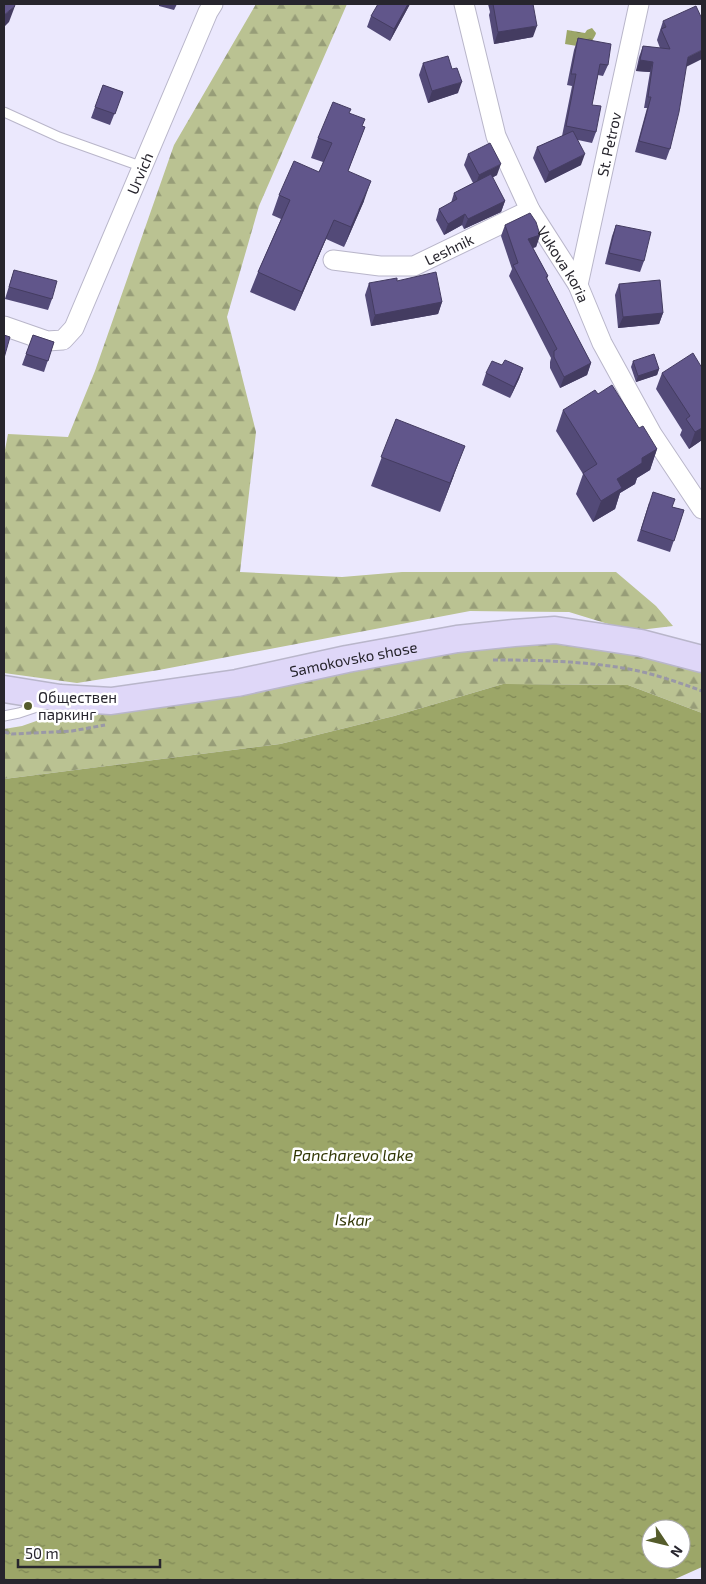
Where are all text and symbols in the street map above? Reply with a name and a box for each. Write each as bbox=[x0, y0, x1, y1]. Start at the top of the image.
street label: St. Petrov bbox=[593, 110, 624, 178]
street label: Urvich bbox=[123, 150, 156, 197]
street label: Vukova koria bbox=[533, 222, 593, 305]
street label: Leshnik bbox=[421, 230, 477, 269]
street label: Samokovsko shose bbox=[288, 637, 419, 680]
place label: Обществен паркинг bbox=[38, 688, 117, 723]
marker: Обществен паркинг bbox=[22, 700, 34, 712]
water label: Pancharevo lake bbox=[293, 1145, 414, 1164]
water label: Iskar bbox=[335, 1209, 372, 1229]
north arrow bbox=[641, 1519, 691, 1569]
scale bar bbox=[18, 1536, 160, 1568]
text: N bbox=[667, 1543, 687, 1561]
text: 50 m bbox=[25, 1544, 59, 1562]

